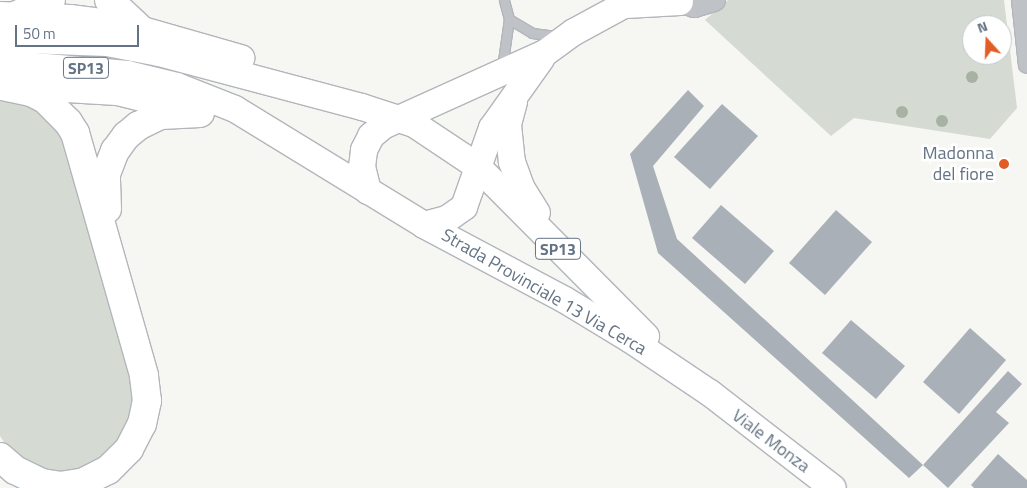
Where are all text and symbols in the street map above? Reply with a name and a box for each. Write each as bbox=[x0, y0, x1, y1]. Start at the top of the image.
scale bar bbox=[18, 15, 141, 47]
north arrow bbox=[962, 15, 1012, 65]
text: N bbox=[974, 15, 990, 38]
text: 50 m bbox=[23, 22, 56, 45]
road number: SP13 bbox=[62, 54, 110, 82]
place label: Madonna del fiore bbox=[922, 143, 994, 186]
marker: Madonna del fiore bbox=[998, 158, 1010, 170]
street label: Strada Provinciale 13 Via Cerca bbox=[438, 224, 650, 360]
road number: SP13 bbox=[534, 235, 582, 262]
street label: Viale Monza bbox=[728, 405, 814, 477]

